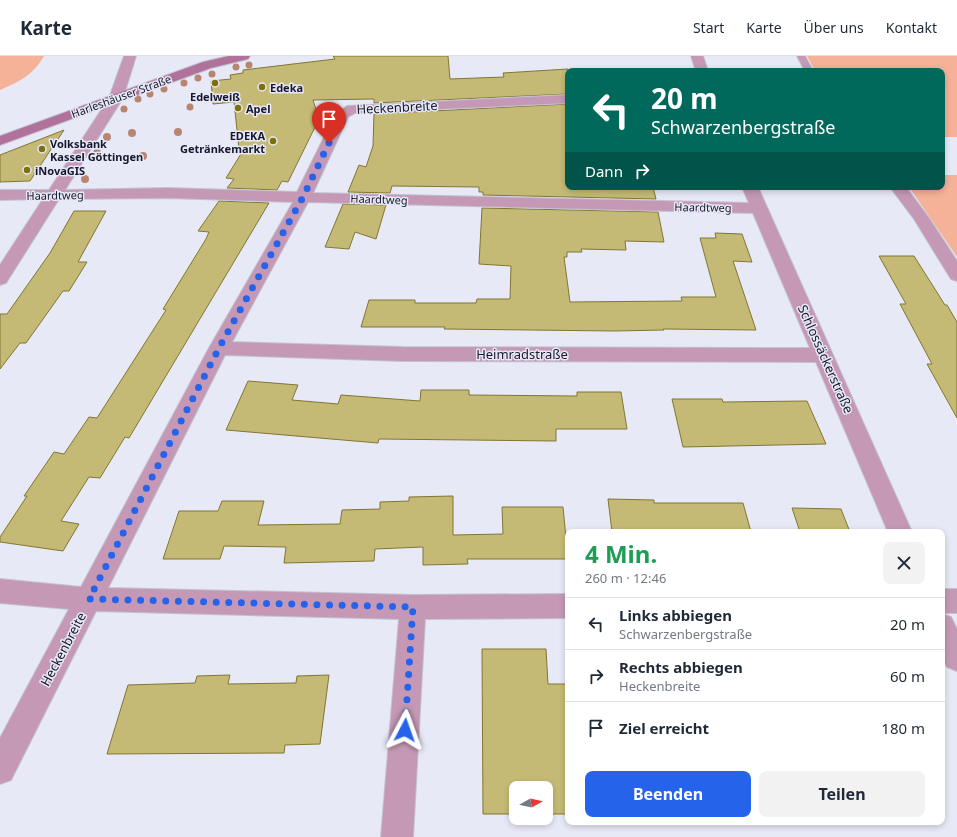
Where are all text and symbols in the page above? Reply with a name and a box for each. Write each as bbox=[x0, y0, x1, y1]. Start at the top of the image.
text: Karte bbox=[20, 15, 72, 41]
text: Start bbox=[693, 18, 724, 37]
text: Karte bbox=[746, 18, 782, 37]
text: Über uns bbox=[804, 18, 864, 37]
text: Kontakt bbox=[886, 18, 937, 37]
street label: Harleshäuser Straße bbox=[69, 71, 173, 121]
marker: Edelweiß bbox=[210, 78, 220, 88]
text: 20 m bbox=[651, 79, 718, 117]
place label: Edeka bbox=[270, 80, 303, 95]
marker: Edeka bbox=[257, 82, 267, 92]
icon: left bbox=[585, 84, 637, 136]
place label: Edelweiß bbox=[190, 89, 240, 104]
street label: Heckenbreite bbox=[356, 96, 438, 118]
place label: Apel bbox=[246, 101, 270, 116]
pin bbox=[312, 102, 346, 143]
marker: Apel bbox=[233, 103, 243, 113]
icon: arrive bbox=[318, 108, 340, 130]
text: Schwarzenbergstraße bbox=[651, 115, 835, 139]
place label: EDEKA Getränkemarkt bbox=[180, 128, 265, 156]
place label: Volksbank Kassel Göttingen bbox=[50, 136, 143, 164]
marker: EDEKA Getränkemarkt bbox=[268, 136, 278, 146]
marker: Volksbank Kassel Göttingen bbox=[37, 144, 47, 154]
icon: right bbox=[631, 160, 653, 182]
text: Dann bbox=[585, 161, 623, 181]
place label: iNovaGIS bbox=[35, 163, 85, 178]
marker: iNovaGIS bbox=[22, 165, 32, 175]
street label: Haardtweg bbox=[26, 187, 84, 203]
street label: Haardtweg bbox=[350, 191, 408, 207]
street label: Haardtweg bbox=[674, 199, 732, 215]
street label: Schlossäckerstraße bbox=[794, 302, 858, 416]
street label: Heimradstraße bbox=[476, 345, 568, 363]
text: 4 Min. bbox=[585, 537, 657, 570]
button: close bbox=[883, 542, 925, 584]
text: 260 m · 12:46 bbox=[585, 569, 666, 587]
text: Links abbiegen bbox=[619, 605, 732, 625]
street label: Heckenbreite bbox=[36, 609, 90, 689]
icon: left bbox=[585, 613, 607, 635]
text: 20 m bbox=[890, 614, 925, 634]
text: Schwarzenbergstraße bbox=[619, 625, 752, 643]
text: Rechts abbiegen bbox=[619, 657, 743, 677]
icon: right bbox=[585, 665, 607, 687]
text: 60 m bbox=[890, 666, 925, 686]
text: Heckenbreite bbox=[619, 677, 700, 695]
position arrow bbox=[384, 709, 426, 751]
icon: arrive bbox=[585, 717, 607, 739]
text: Ziel erreicht bbox=[619, 718, 709, 738]
text: 180 m bbox=[881, 718, 925, 738]
button: Beenden bbox=[585, 771, 751, 817]
button: Teilen bbox=[759, 771, 925, 817]
north arrow bbox=[509, 781, 553, 825]
map controls bbox=[509, 781, 553, 825]

